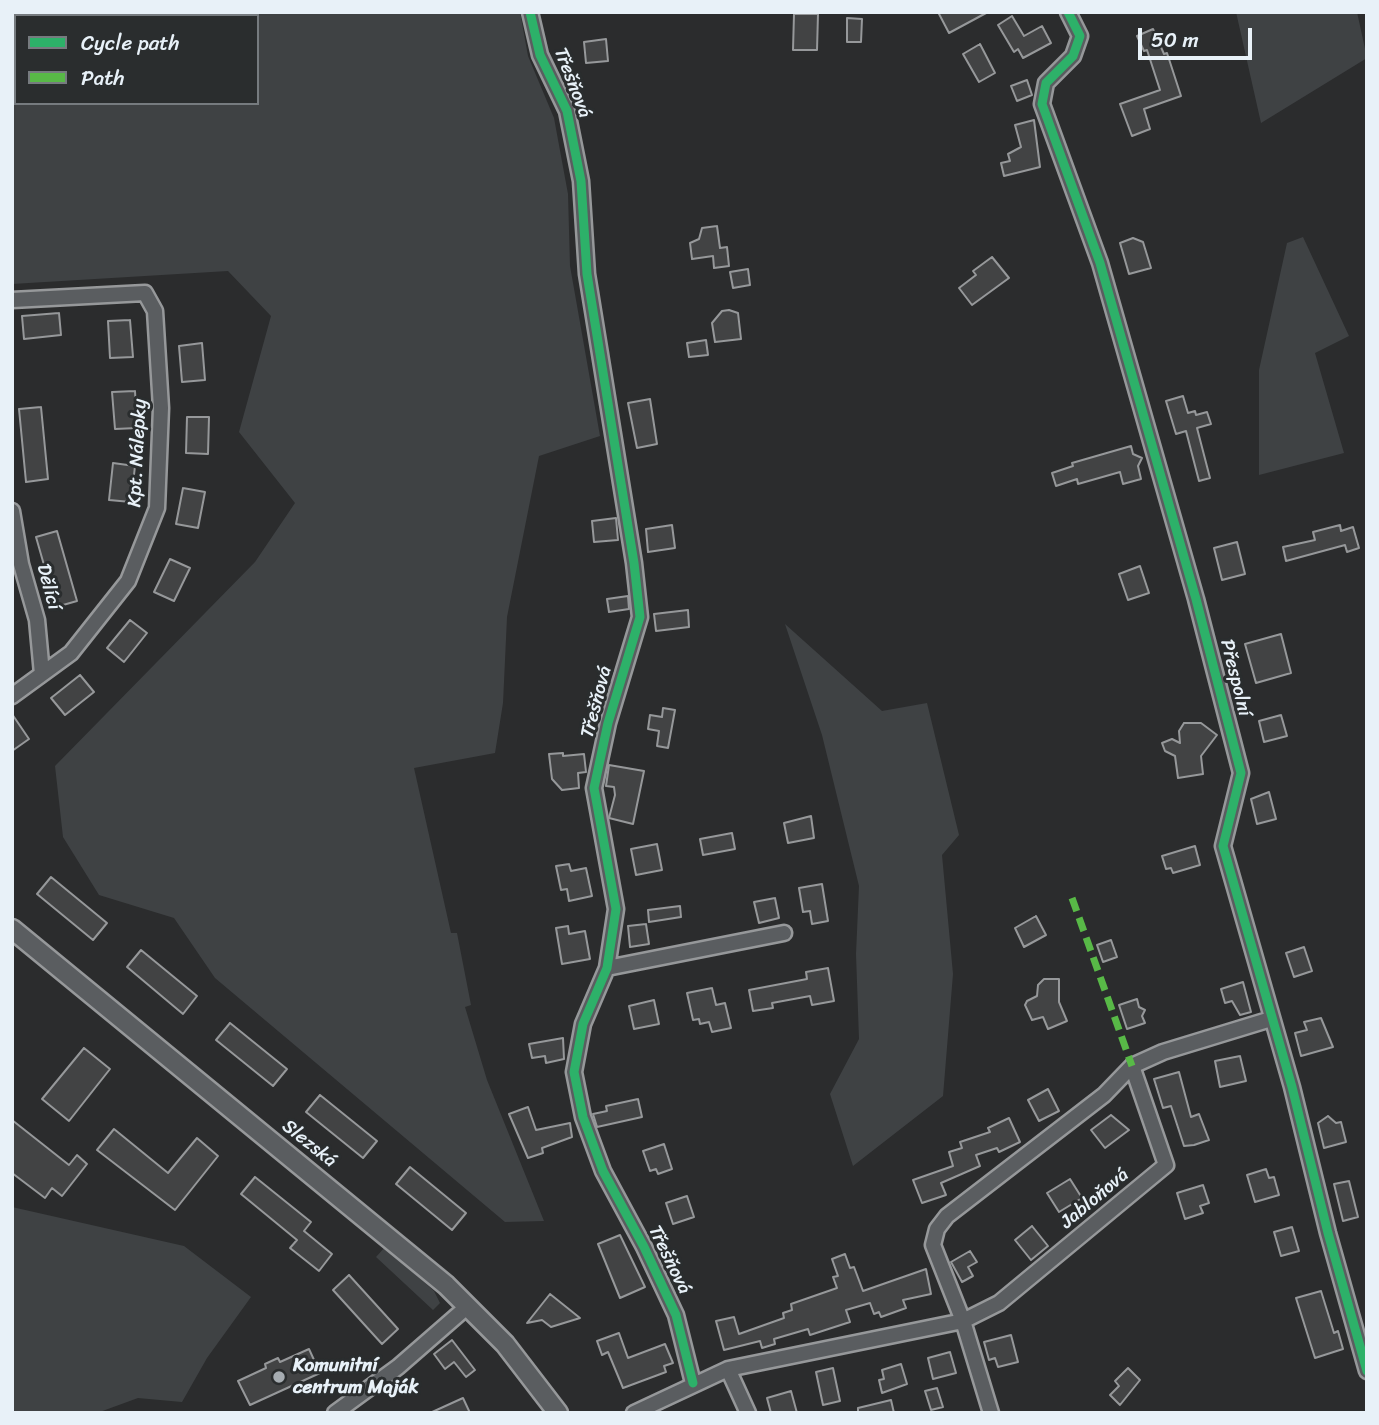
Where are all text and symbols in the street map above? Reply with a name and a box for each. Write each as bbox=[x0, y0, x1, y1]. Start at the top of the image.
legend bbox=[14, 14, 259, 105]
scale bar bbox=[1141, 14, 1255, 58]
text: 50 m bbox=[1151, 21, 1199, 59]
text: Cycle path bbox=[81, 24, 180, 62]
street label: Třešňová bbox=[548, 45, 596, 121]
text: Path bbox=[81, 59, 124, 97]
street label: Kpt. Nálepky bbox=[124, 398, 152, 508]
street label: Dělící bbox=[31, 562, 65, 612]
street label: Přespolní bbox=[1214, 637, 1256, 719]
street label: Třešňová bbox=[576, 664, 618, 740]
street label: Slezská bbox=[277, 1115, 341, 1173]
street label: Jabloňová bbox=[1056, 1164, 1134, 1234]
street label: Třešňová bbox=[643, 1222, 695, 1298]
place label: Komunitní centrum Maják bbox=[293, 1355, 418, 1399]
marker: Komunitní centrum Maják bbox=[271, 1369, 287, 1385]

